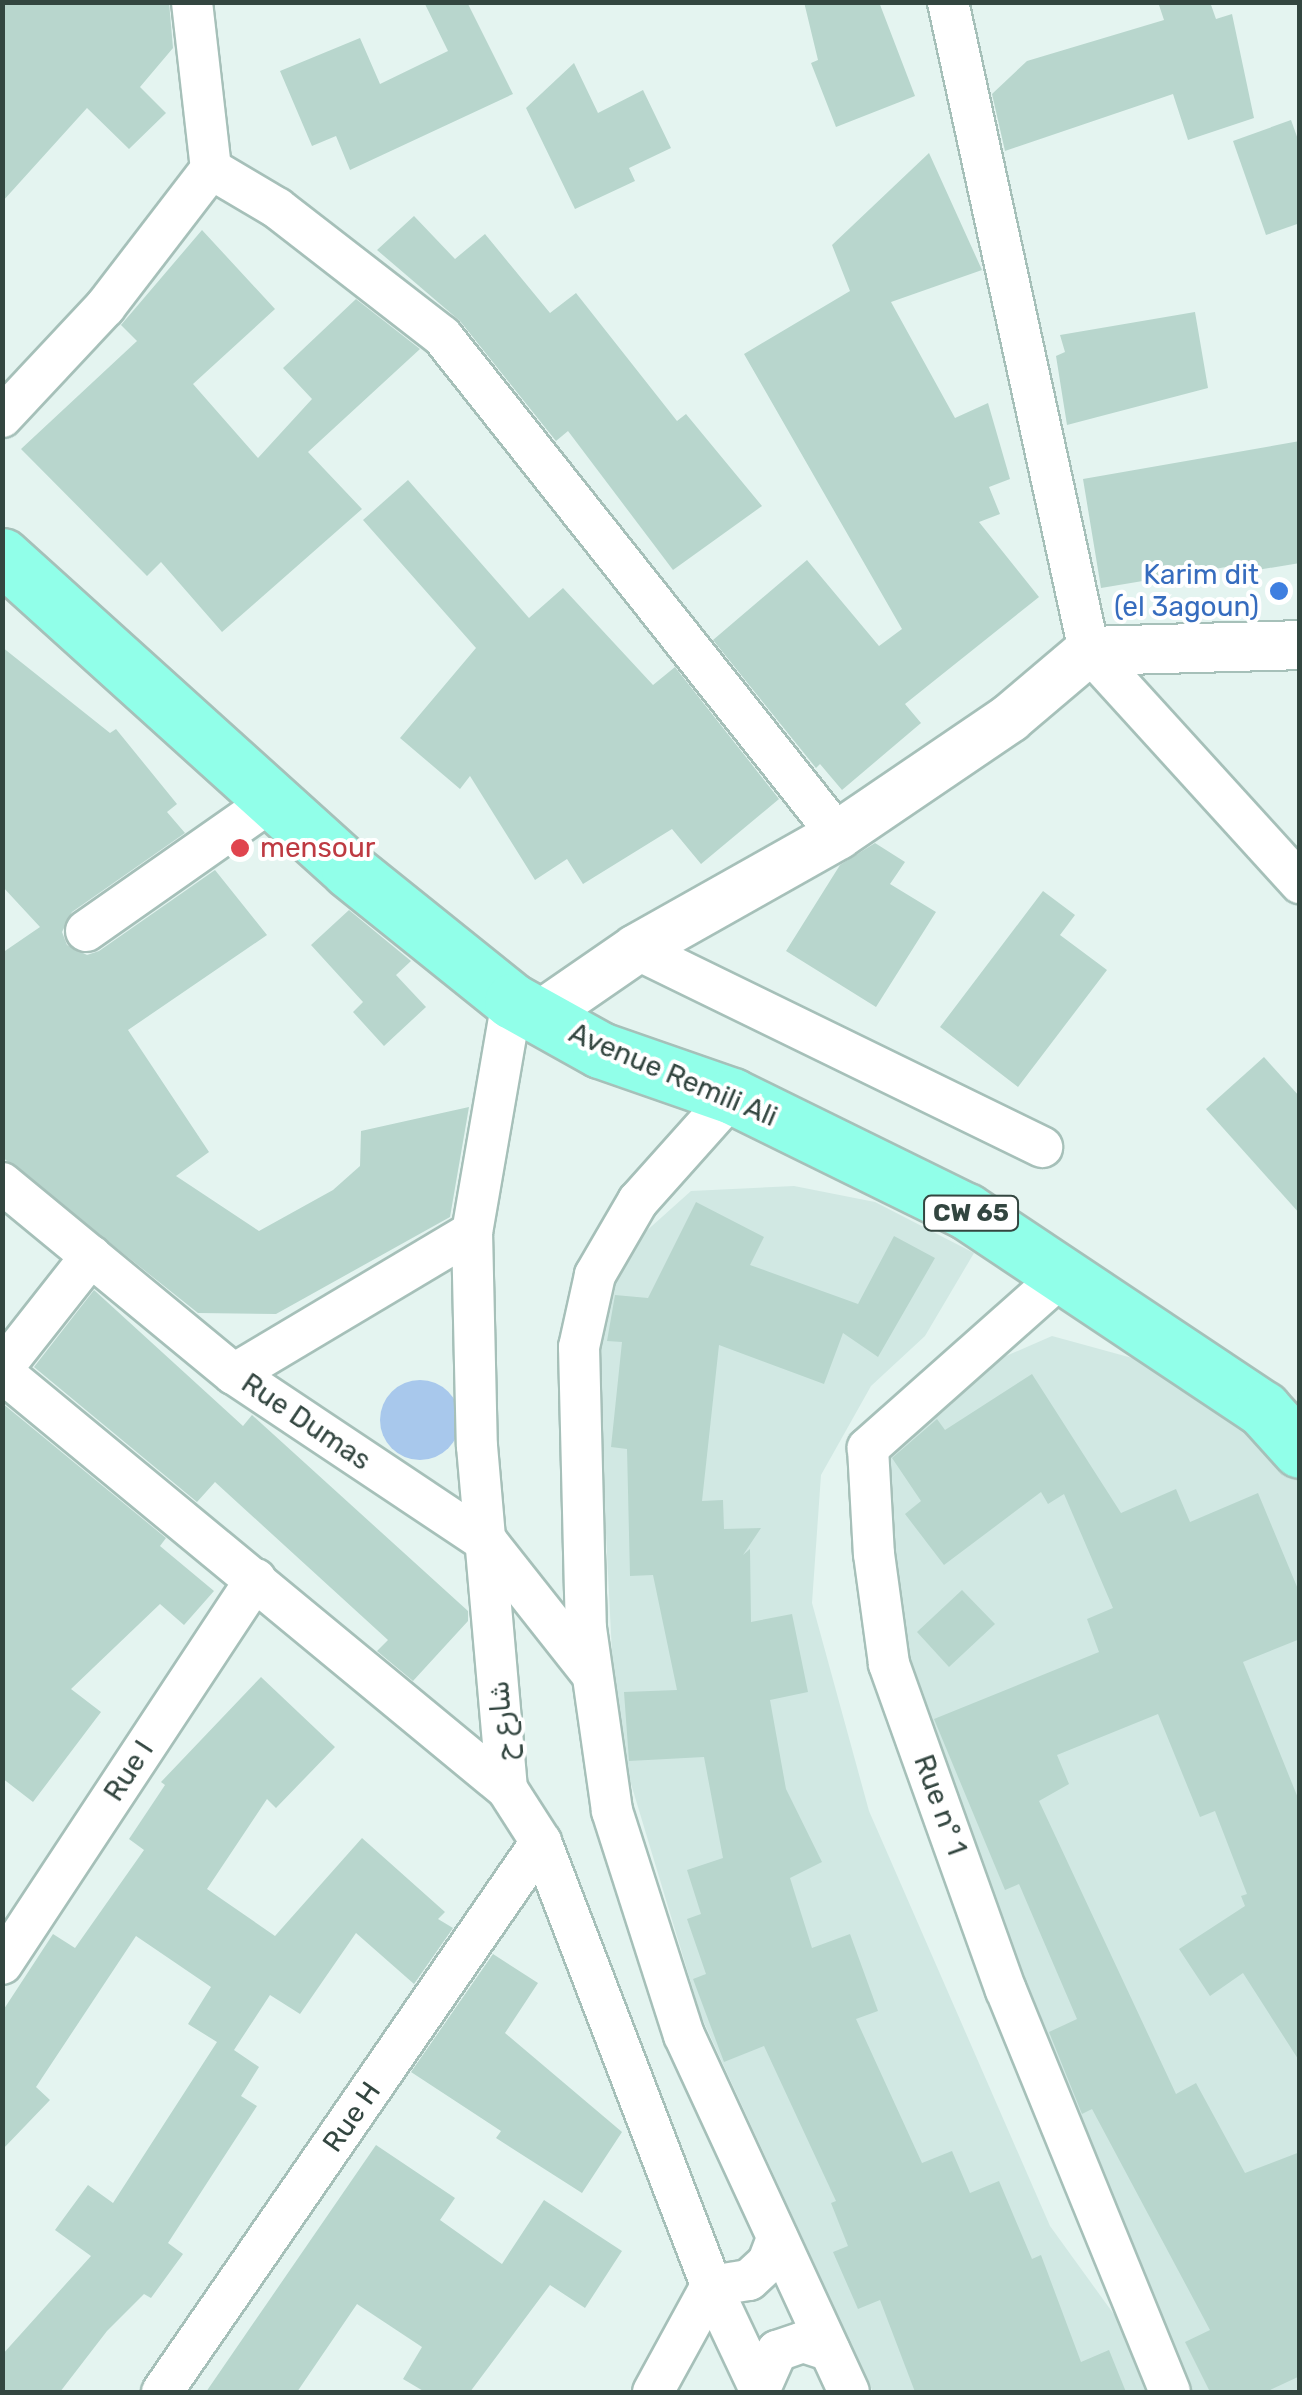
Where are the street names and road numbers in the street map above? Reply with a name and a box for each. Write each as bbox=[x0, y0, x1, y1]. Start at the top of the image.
street label: Avenue Remili Ali bbox=[564, 1016, 782, 1134]
road number: CW 65 bbox=[921, 1193, 1021, 1233]
street label: Rue Dumas bbox=[235, 1367, 377, 1477]
street label: شارع ح bbox=[482, 1680, 522, 1762]
street label: Rue I bbox=[97, 1734, 161, 1808]
street label: Rue n° 1 bbox=[906, 1750, 974, 1860]
street label: Rue H bbox=[316, 2076, 388, 2158]

